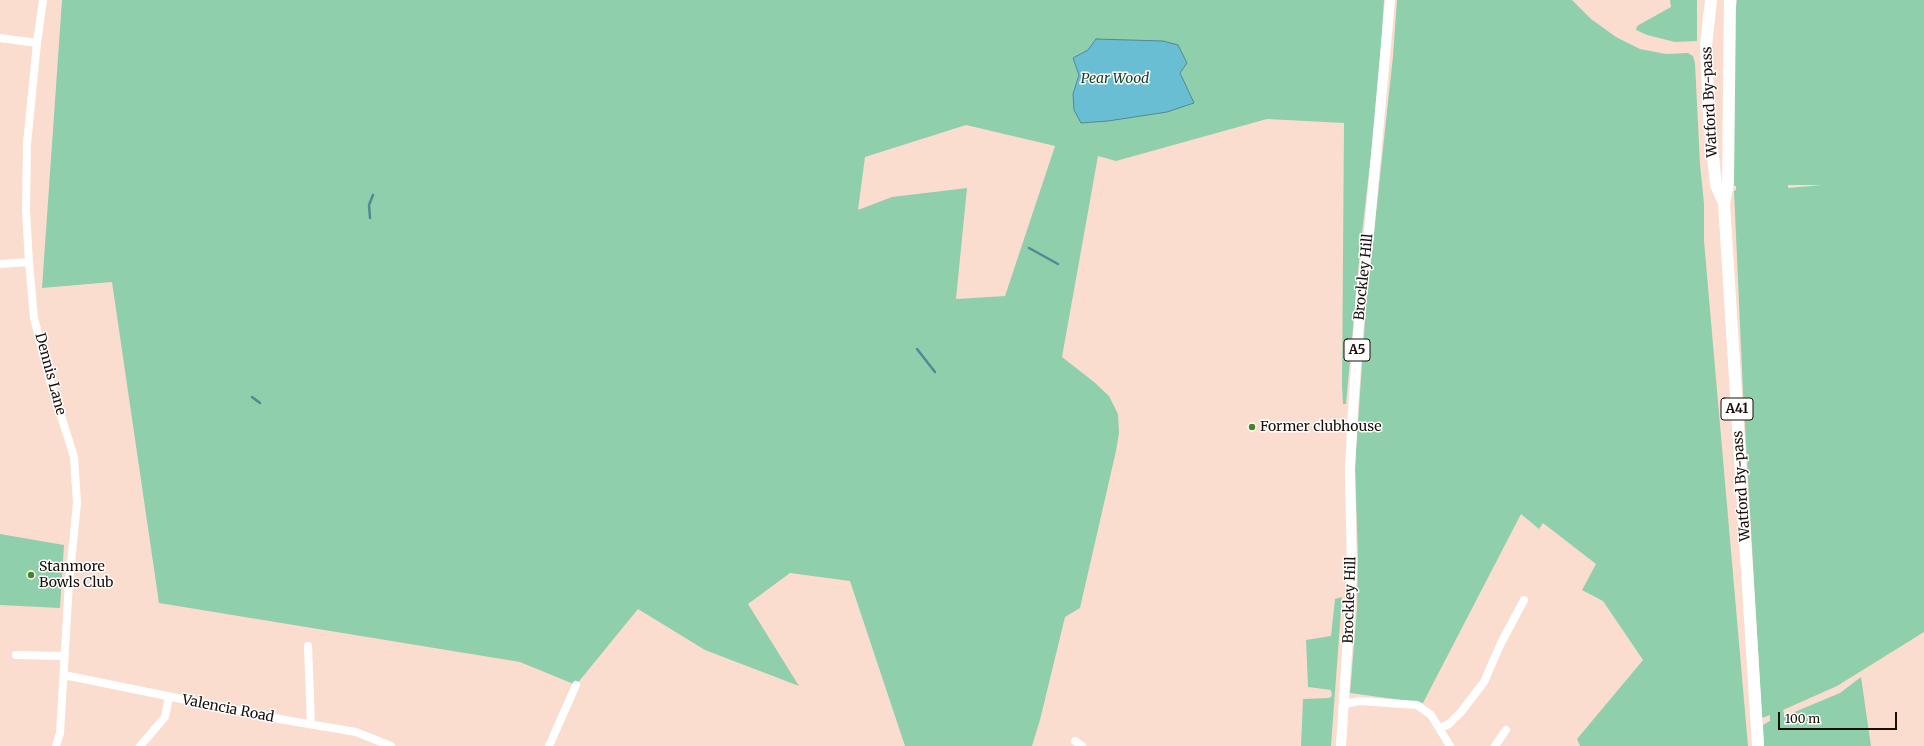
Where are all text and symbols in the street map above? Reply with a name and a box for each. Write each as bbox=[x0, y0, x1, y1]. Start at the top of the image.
street label: Watford By-pass bbox=[1699, 46, 1721, 158]
park label: Pear Wood bbox=[1081, 71, 1149, 87]
street label: Brockley Hill bbox=[1351, 233, 1377, 321]
street label: Dennis Lane bbox=[31, 331, 69, 417]
road number: A5 bbox=[1344, 339, 1370, 361]
road number: A41 bbox=[1721, 398, 1753, 420]
place label: Former clubhouse bbox=[1260, 419, 1381, 435]
marker: Former clubhouse bbox=[1247, 422, 1257, 432]
street label: Watford By-pass bbox=[1730, 430, 1754, 542]
street label: Brockley Hill bbox=[1340, 556, 1360, 644]
place label: Stanmore Bowls Club bbox=[39, 559, 113, 592]
marker: Stanmore Bowls Club bbox=[26, 570, 36, 580]
street label: Valencia Road bbox=[181, 692, 275, 726]
scale bar bbox=[1780, 704, 1899, 730]
text: 100 m bbox=[1785, 711, 1820, 726]

